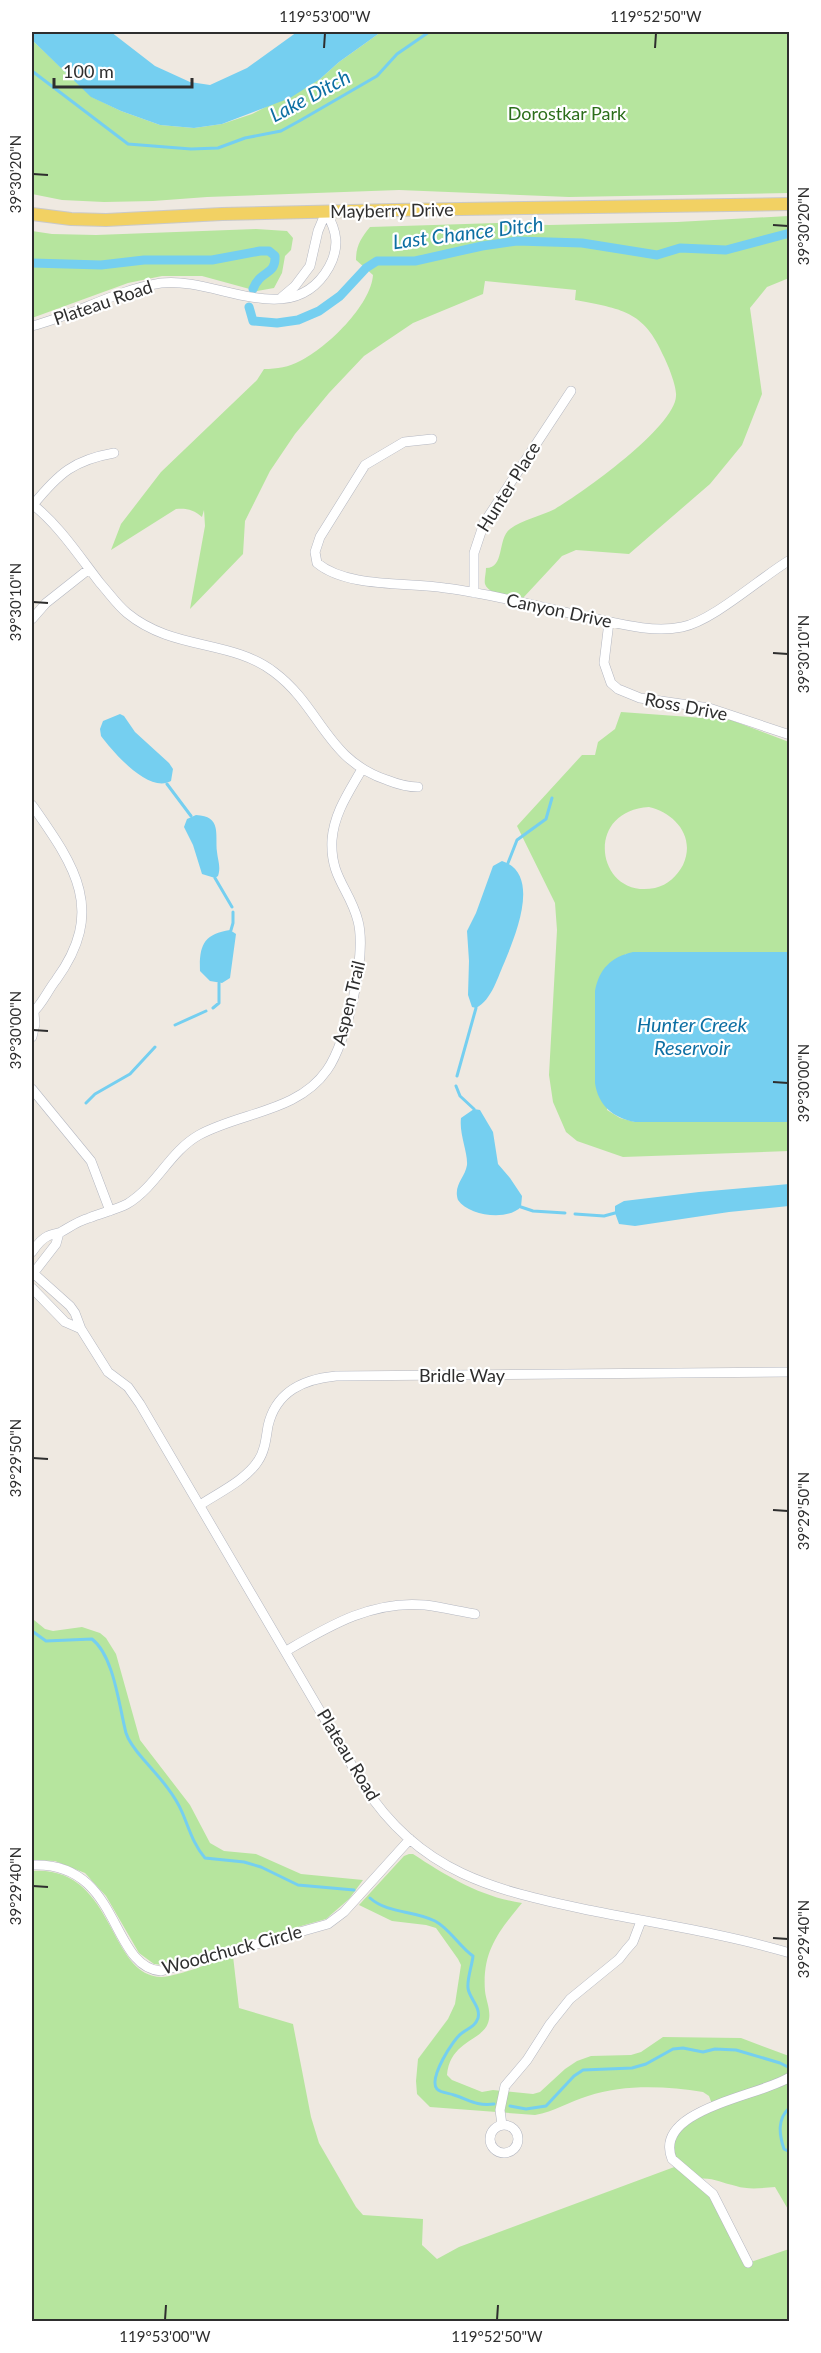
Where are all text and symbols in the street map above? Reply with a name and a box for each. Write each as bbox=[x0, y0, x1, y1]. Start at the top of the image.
text: 119°53'00"W bbox=[279, 7, 371, 25]
text: 119°52'50"W bbox=[610, 7, 702, 25]
scale bar bbox=[54, 51, 192, 89]
text: 100 m bbox=[63, 60, 114, 82]
water label: Lake Ditch bbox=[265, 64, 354, 126]
park label: Dorostkar Park bbox=[508, 102, 627, 124]
text: 39°30'20"N bbox=[6, 135, 24, 213]
text: 39°30'20"N bbox=[794, 187, 812, 265]
street label: Mayberry Drive bbox=[330, 198, 454, 222]
water label: Last Chance Ditch bbox=[391, 211, 544, 253]
street label: Plateau Road bbox=[50, 275, 155, 329]
street label: Hunter Place bbox=[472, 437, 545, 536]
text: 39°30'10"N bbox=[6, 563, 24, 641]
street label: Canyon Drive bbox=[504, 588, 614, 632]
text: 39°30'10"N bbox=[794, 615, 812, 693]
street label: Ross Drive bbox=[643, 687, 730, 725]
street label: Aspen Trail bbox=[327, 958, 369, 1047]
text: 39°30'00"N bbox=[6, 991, 24, 1069]
water label: Hunter Creek Reservoir bbox=[637, 1012, 748, 1059]
text: 39°30'00"N bbox=[794, 1044, 812, 1122]
street label: Bridle Way bbox=[419, 1364, 506, 1386]
text: 39°29'50"N bbox=[6, 1419, 24, 1497]
text: 39°29'50"N bbox=[794, 1472, 812, 1550]
street label: Plateau Road bbox=[313, 1705, 385, 1804]
text: 39°29'40"N bbox=[6, 1847, 24, 1925]
text: 39°29'40"N bbox=[794, 1900, 812, 1978]
street label: Woodchuck Circle bbox=[159, 1920, 304, 1978]
text: 119°53'00"W bbox=[119, 2327, 211, 2345]
text: 119°52'50"W bbox=[451, 2327, 543, 2345]

